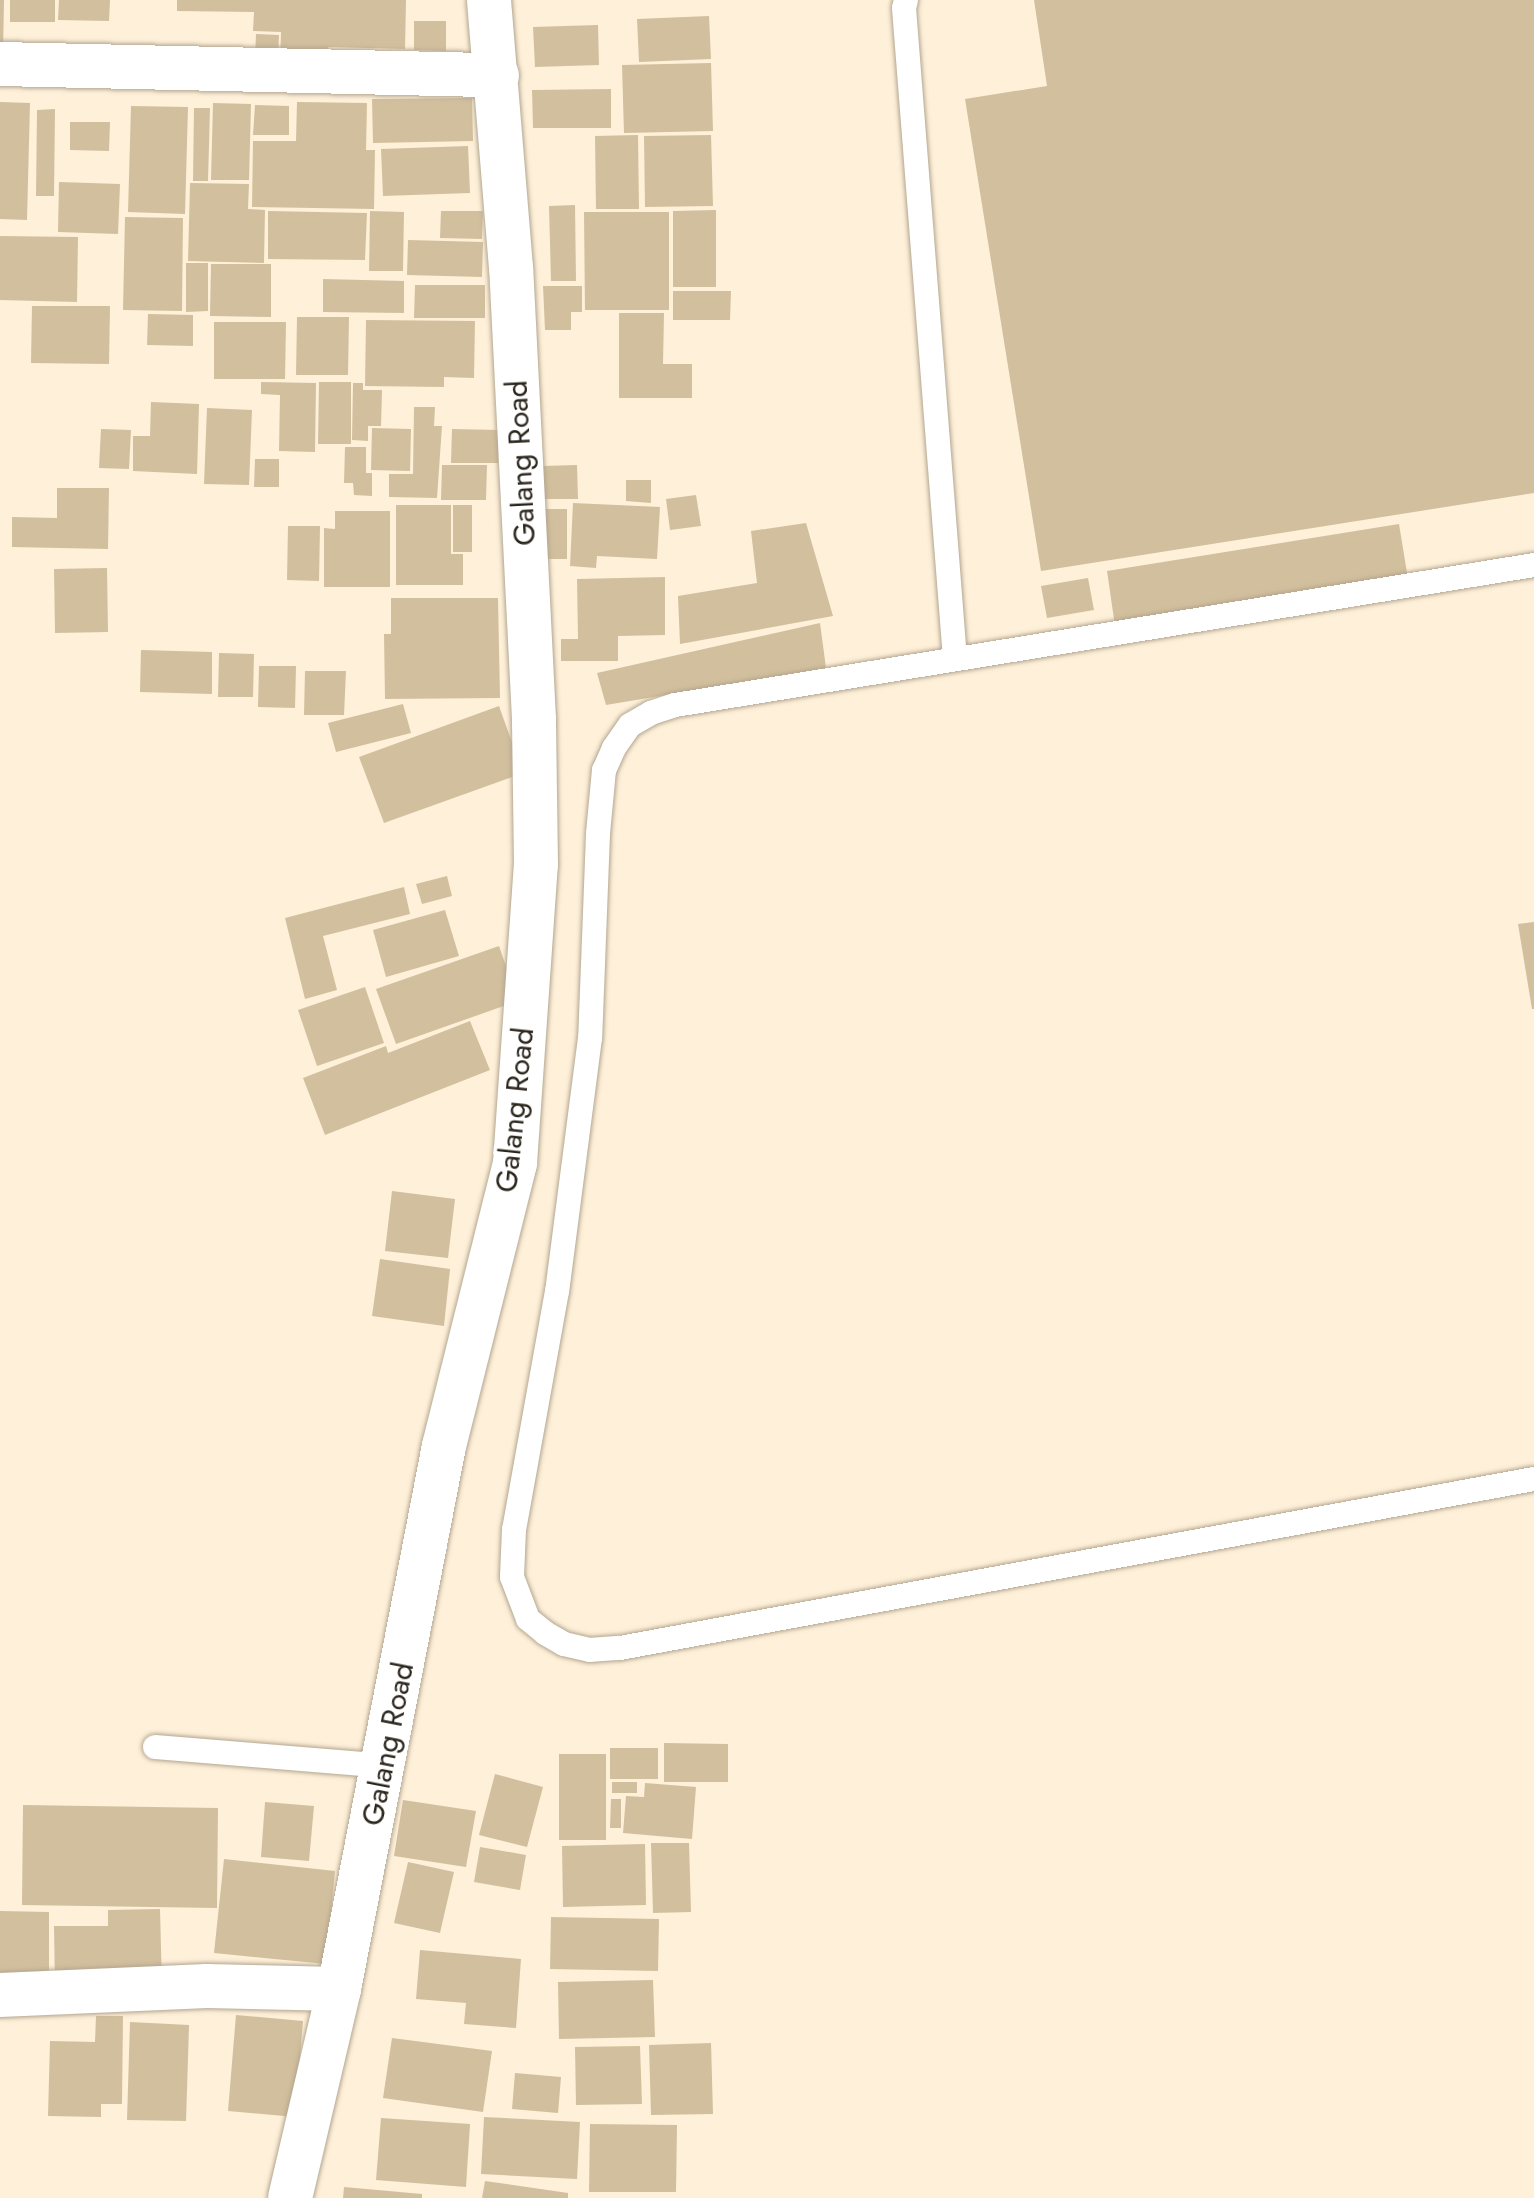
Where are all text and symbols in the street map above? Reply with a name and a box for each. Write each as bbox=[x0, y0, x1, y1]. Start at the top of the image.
street label: Galang Road bbox=[499, 379, 543, 547]
street label: Galang Road bbox=[488, 1026, 542, 1194]
street label: Galang Road bbox=[355, 1659, 421, 1829]

